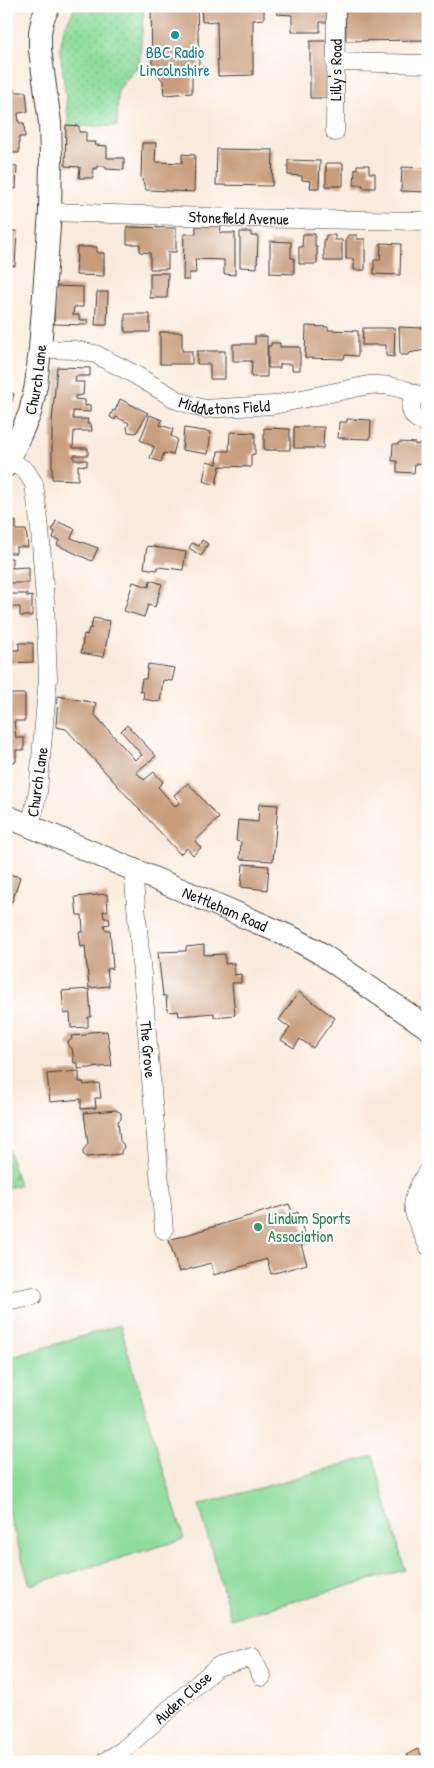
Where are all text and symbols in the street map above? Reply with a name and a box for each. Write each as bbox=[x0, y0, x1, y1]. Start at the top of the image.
marker: BBC Radio Lincolnshire bbox=[169, 29, 181, 41]
street label: Lilly's Road bbox=[324, 39, 347, 101]
place label: BBC Radio Lincolnshire bbox=[140, 41, 211, 81]
street label: Stonefield Avenue bbox=[188, 205, 290, 230]
street label: Church Lane bbox=[19, 343, 51, 417]
street label: Middletons Field bbox=[176, 391, 270, 420]
street label: Church Lane bbox=[21, 745, 53, 818]
street label: Nettleham Road bbox=[179, 881, 271, 937]
street label: The Grove bbox=[135, 1020, 162, 1079]
place label: Lindum Sports Association bbox=[268, 1207, 350, 1247]
marker: Lindum Sports Association bbox=[252, 1221, 264, 1233]
street label: Auden Close bbox=[149, 1666, 217, 1729]

